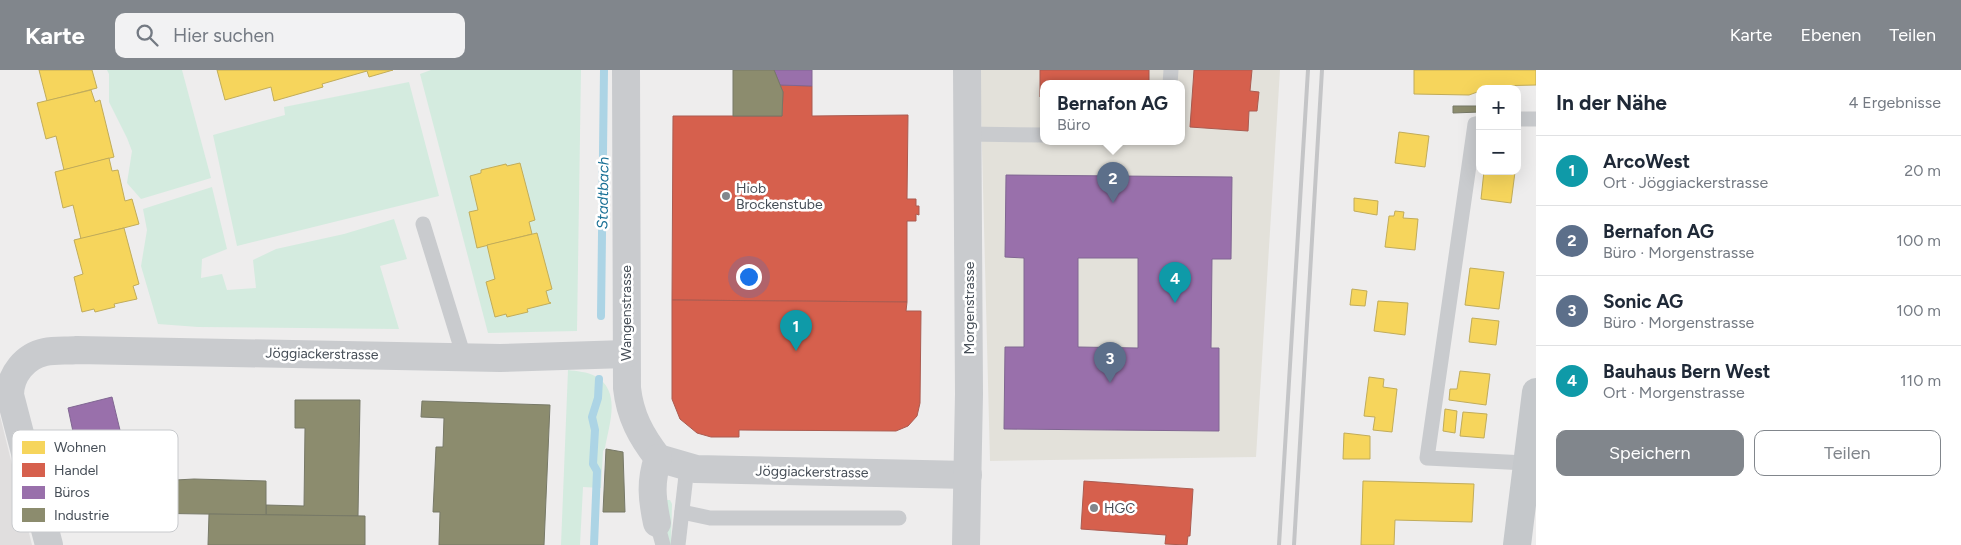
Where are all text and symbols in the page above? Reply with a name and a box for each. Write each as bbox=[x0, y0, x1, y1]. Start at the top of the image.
search box bbox=[115, 13, 465, 58]
text: Karte bbox=[25, 21, 85, 50]
icon: search bbox=[133, 21, 161, 49]
text: Hier suchen bbox=[173, 24, 274, 47]
text: Karte bbox=[1730, 24, 1772, 46]
text: Ebenen bbox=[1800, 24, 1861, 46]
text: Teilen bbox=[1889, 24, 1936, 46]
popup bbox=[1040, 80, 1185, 145]
map controls bbox=[1476, 85, 1521, 175]
button: + bbox=[1476, 85, 1521, 130]
text: In der Nähe bbox=[1556, 90, 1667, 115]
text: Bernafon AG bbox=[1057, 92, 1168, 115]
text: 4 Ergebnisse bbox=[1848, 93, 1941, 112]
text: Büro bbox=[1057, 115, 1090, 134]
button: − bbox=[1476, 130, 1521, 175]
text: ArcoWest bbox=[1603, 150, 1690, 173]
water label: Stadtbach bbox=[593, 157, 613, 229]
text: 1 bbox=[1569, 161, 1575, 180]
text: 20 m bbox=[1904, 161, 1941, 180]
pin: 2 bbox=[1097, 162, 1129, 203]
text: Ort · Jöggiackerstrasse bbox=[1603, 173, 1768, 192]
place label: Hiob Brockenstube bbox=[736, 180, 823, 213]
marker: Hiob Brockenstube bbox=[720, 190, 732, 202]
text: Bernafon AG bbox=[1603, 220, 1714, 243]
text: 2 bbox=[1567, 231, 1577, 250]
text: 100 m bbox=[1896, 231, 1941, 250]
text: Büro · Morgenstrasse bbox=[1603, 243, 1754, 262]
street label: Morgenstrasse bbox=[961, 261, 978, 354]
pin: 4 bbox=[1159, 262, 1191, 303]
your location bbox=[736, 264, 762, 290]
street label: Wangenstrasse bbox=[618, 265, 635, 361]
text: Sonic AG bbox=[1603, 290, 1683, 313]
text: 3 bbox=[1568, 301, 1576, 320]
text: 100 m bbox=[1896, 301, 1941, 320]
pin: 1 bbox=[780, 310, 812, 351]
text: Büro · Morgenstrasse bbox=[1603, 313, 1754, 332]
pin: 3 bbox=[1094, 342, 1126, 383]
street label: Jöggiackerstrasse bbox=[265, 345, 379, 363]
text: Bauhaus Bern West bbox=[1603, 360, 1770, 383]
text: 4 bbox=[1567, 371, 1577, 390]
text: 110 m bbox=[1900, 371, 1941, 390]
text: Ort · Morgenstrasse bbox=[1603, 383, 1745, 402]
legend bbox=[12, 430, 178, 532]
button: Speichern bbox=[1556, 430, 1744, 476]
button: Teilen bbox=[1754, 430, 1941, 476]
text: Wohnen bbox=[54, 439, 106, 456]
text: Handel bbox=[54, 462, 98, 479]
street label: Jöggiackerstrasse bbox=[755, 463, 869, 481]
text: Büros bbox=[54, 484, 90, 501]
place label: HGC bbox=[1104, 500, 1135, 517]
marker: HGC bbox=[1088, 502, 1100, 514]
text: Industrie bbox=[54, 507, 109, 524]

